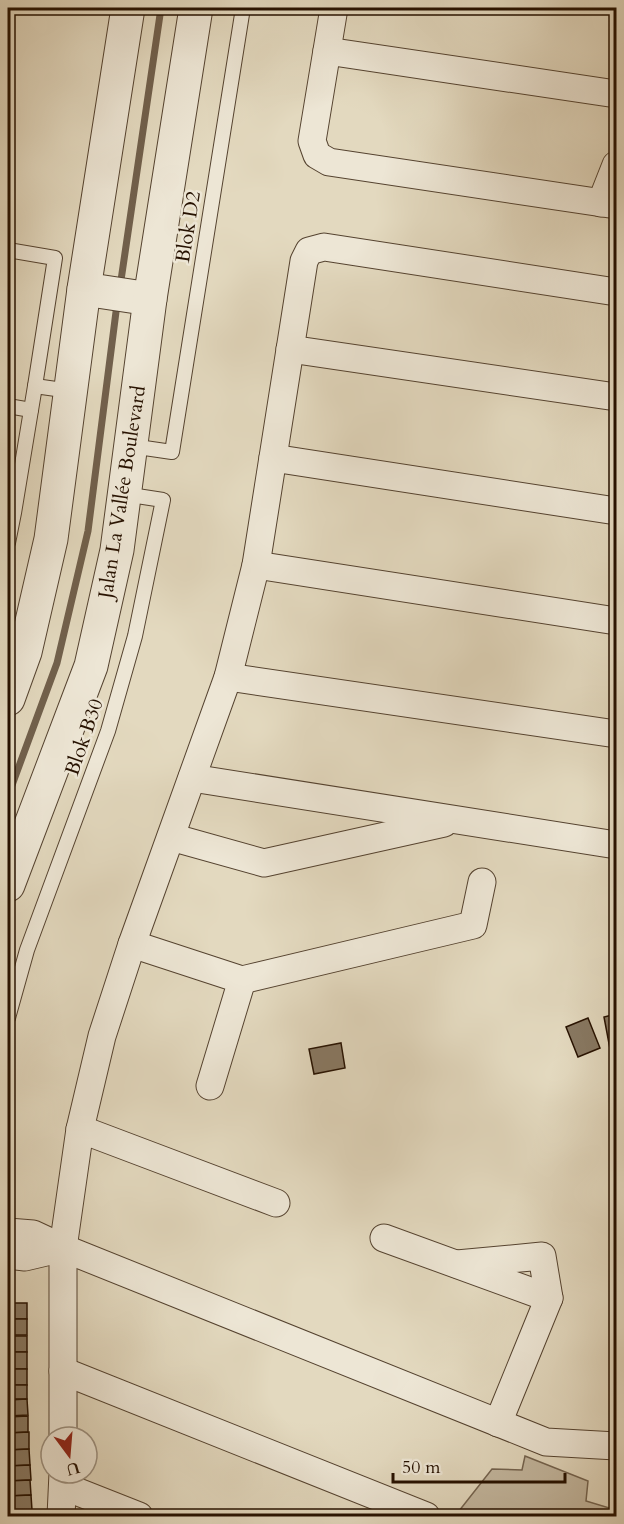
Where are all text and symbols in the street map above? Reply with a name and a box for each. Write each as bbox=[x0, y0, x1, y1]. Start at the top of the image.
street label: Blok D2 bbox=[169, 189, 207, 265]
street label: Jalan La Vallée Boulevard bbox=[91, 383, 152, 603]
street label: Blok B30 bbox=[58, 695, 110, 779]
north arrow bbox=[39, 1425, 99, 1485]
scale bar bbox=[393, 1446, 566, 1484]
text: 50 m bbox=[402, 1455, 441, 1480]
text: U bbox=[64, 1456, 82, 1481]

